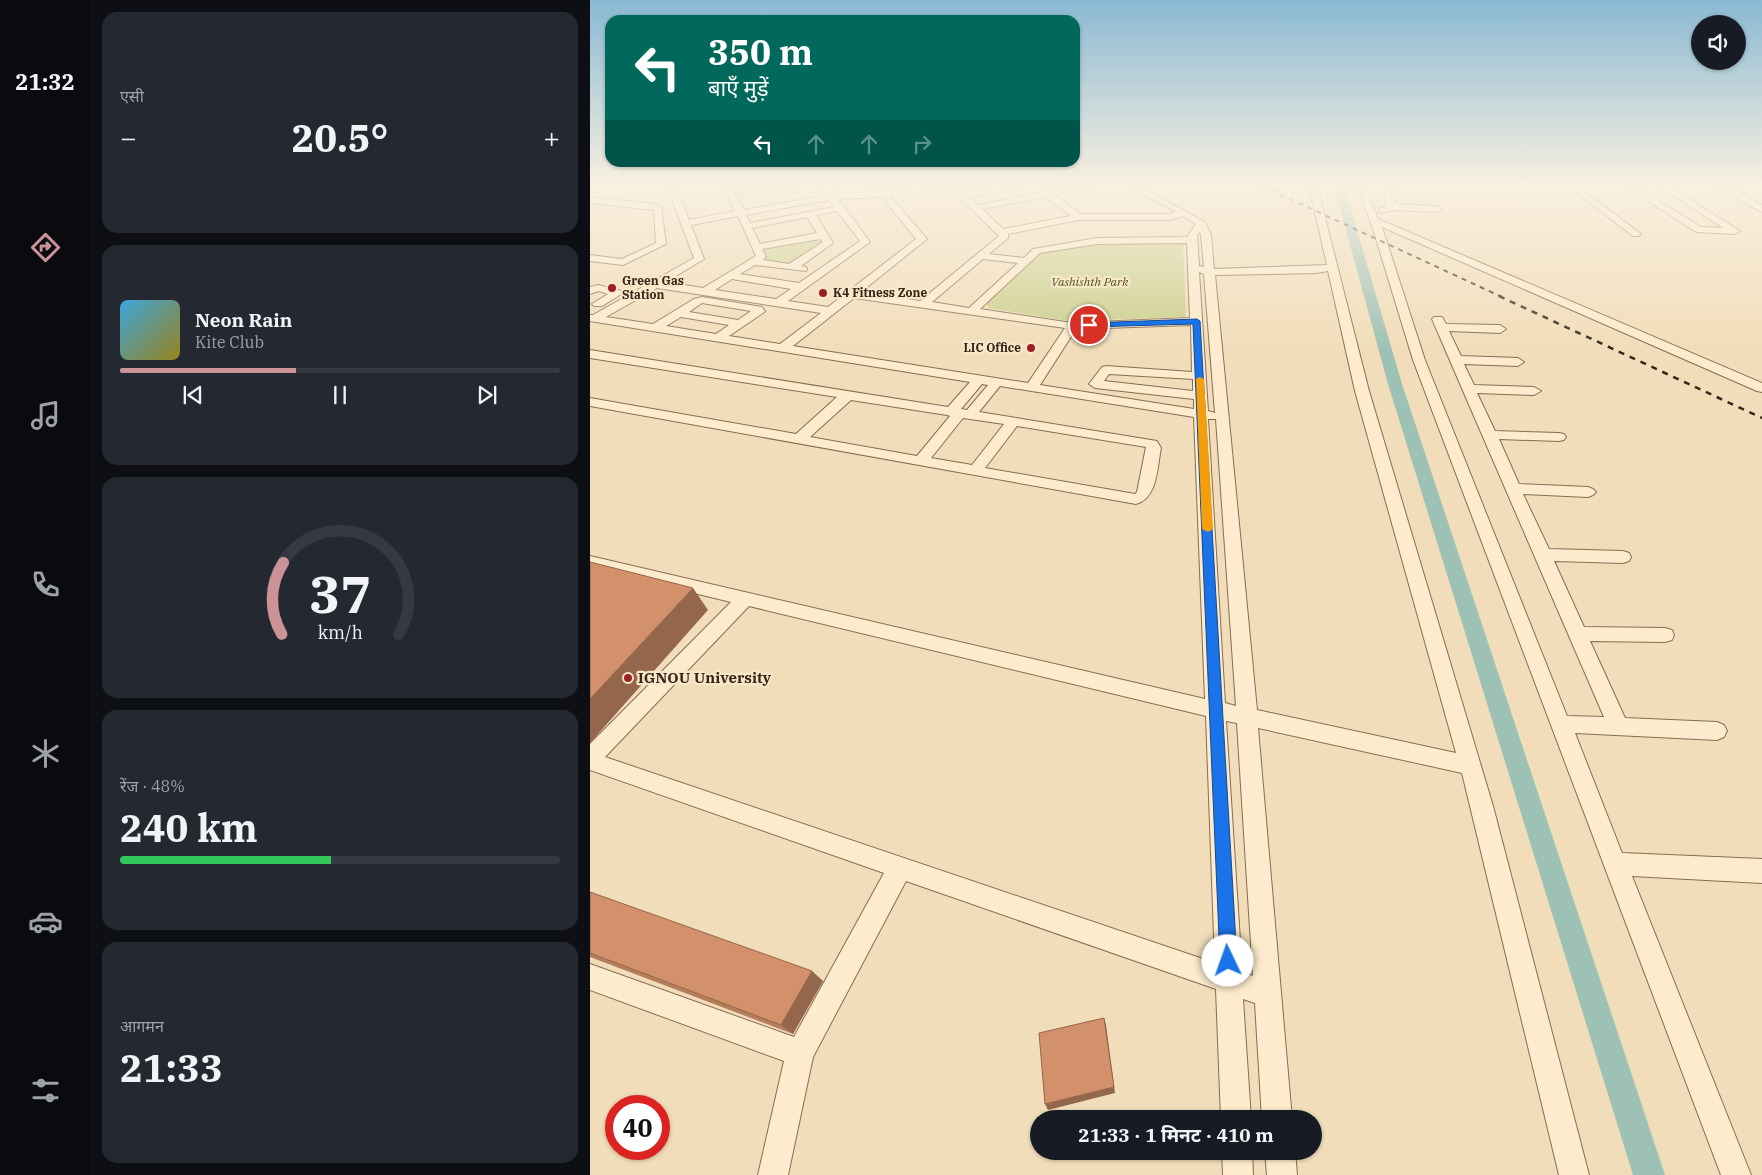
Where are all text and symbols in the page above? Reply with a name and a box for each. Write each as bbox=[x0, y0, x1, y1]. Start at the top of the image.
map controls bbox=[1691, 15, 1746, 70]
button: sound bbox=[1691, 15, 1746, 70]
text: 350 m bbox=[708, 29, 813, 75]
icon: left bbox=[625, 35, 690, 100]
text: 21:32 bbox=[15, 67, 75, 96]
text: बाएँ मुड़ें bbox=[708, 73, 768, 102]
text: एसी bbox=[120, 86, 144, 106]
text: 20.5° bbox=[292, 113, 388, 162]
text: − bbox=[120, 119, 137, 156]
text: + bbox=[543, 119, 560, 156]
icon: left bbox=[749, 130, 777, 158]
icon: ahead bbox=[802, 130, 830, 158]
icon: ahead bbox=[855, 130, 883, 158]
icon: right bbox=[908, 130, 936, 158]
icon: directions bbox=[28, 230, 63, 265]
place label: Green Gas Station bbox=[622, 273, 684, 302]
park label: Vashishth Park bbox=[1051, 274, 1129, 289]
marker: Green Gas Station bbox=[606, 282, 618, 294]
place label: K4 Fitness Zone bbox=[833, 285, 927, 300]
marker: K4 Fitness Zone bbox=[817, 287, 829, 299]
pin bbox=[1068, 304, 1110, 346]
text: Neon Rain bbox=[195, 308, 292, 332]
icon: arrive bbox=[1075, 311, 1103, 339]
text: Kite Club bbox=[195, 332, 264, 352]
place label: LIC Office bbox=[963, 340, 1021, 355]
marker: LIC Office bbox=[1025, 342, 1037, 354]
icon: previous bbox=[179, 381, 207, 409]
icon: pause bbox=[326, 381, 354, 409]
icon: next bbox=[473, 381, 501, 409]
icon: music bbox=[28, 398, 63, 433]
text: 37 bbox=[309, 560, 371, 627]
icon: phone bbox=[28, 567, 63, 602]
text: km/h bbox=[317, 621, 363, 644]
place label: IGNOU University bbox=[638, 668, 772, 687]
marker: IGNOU University bbox=[622, 672, 634, 684]
icon: climate bbox=[28, 736, 63, 771]
text: रेंज · 48% bbox=[120, 776, 185, 796]
text: 240 km bbox=[120, 803, 258, 852]
icon: car bbox=[28, 904, 63, 939]
position arrow bbox=[1201, 934, 1253, 986]
text: आगमन bbox=[120, 1016, 164, 1036]
text: 21:33 bbox=[120, 1043, 223, 1092]
icon: filters bbox=[28, 1073, 63, 1108]
speed limit sign: 40 bbox=[605, 1095, 670, 1160]
text: 21:33 · 1 मिनट · 410 m bbox=[1078, 1123, 1274, 1147]

